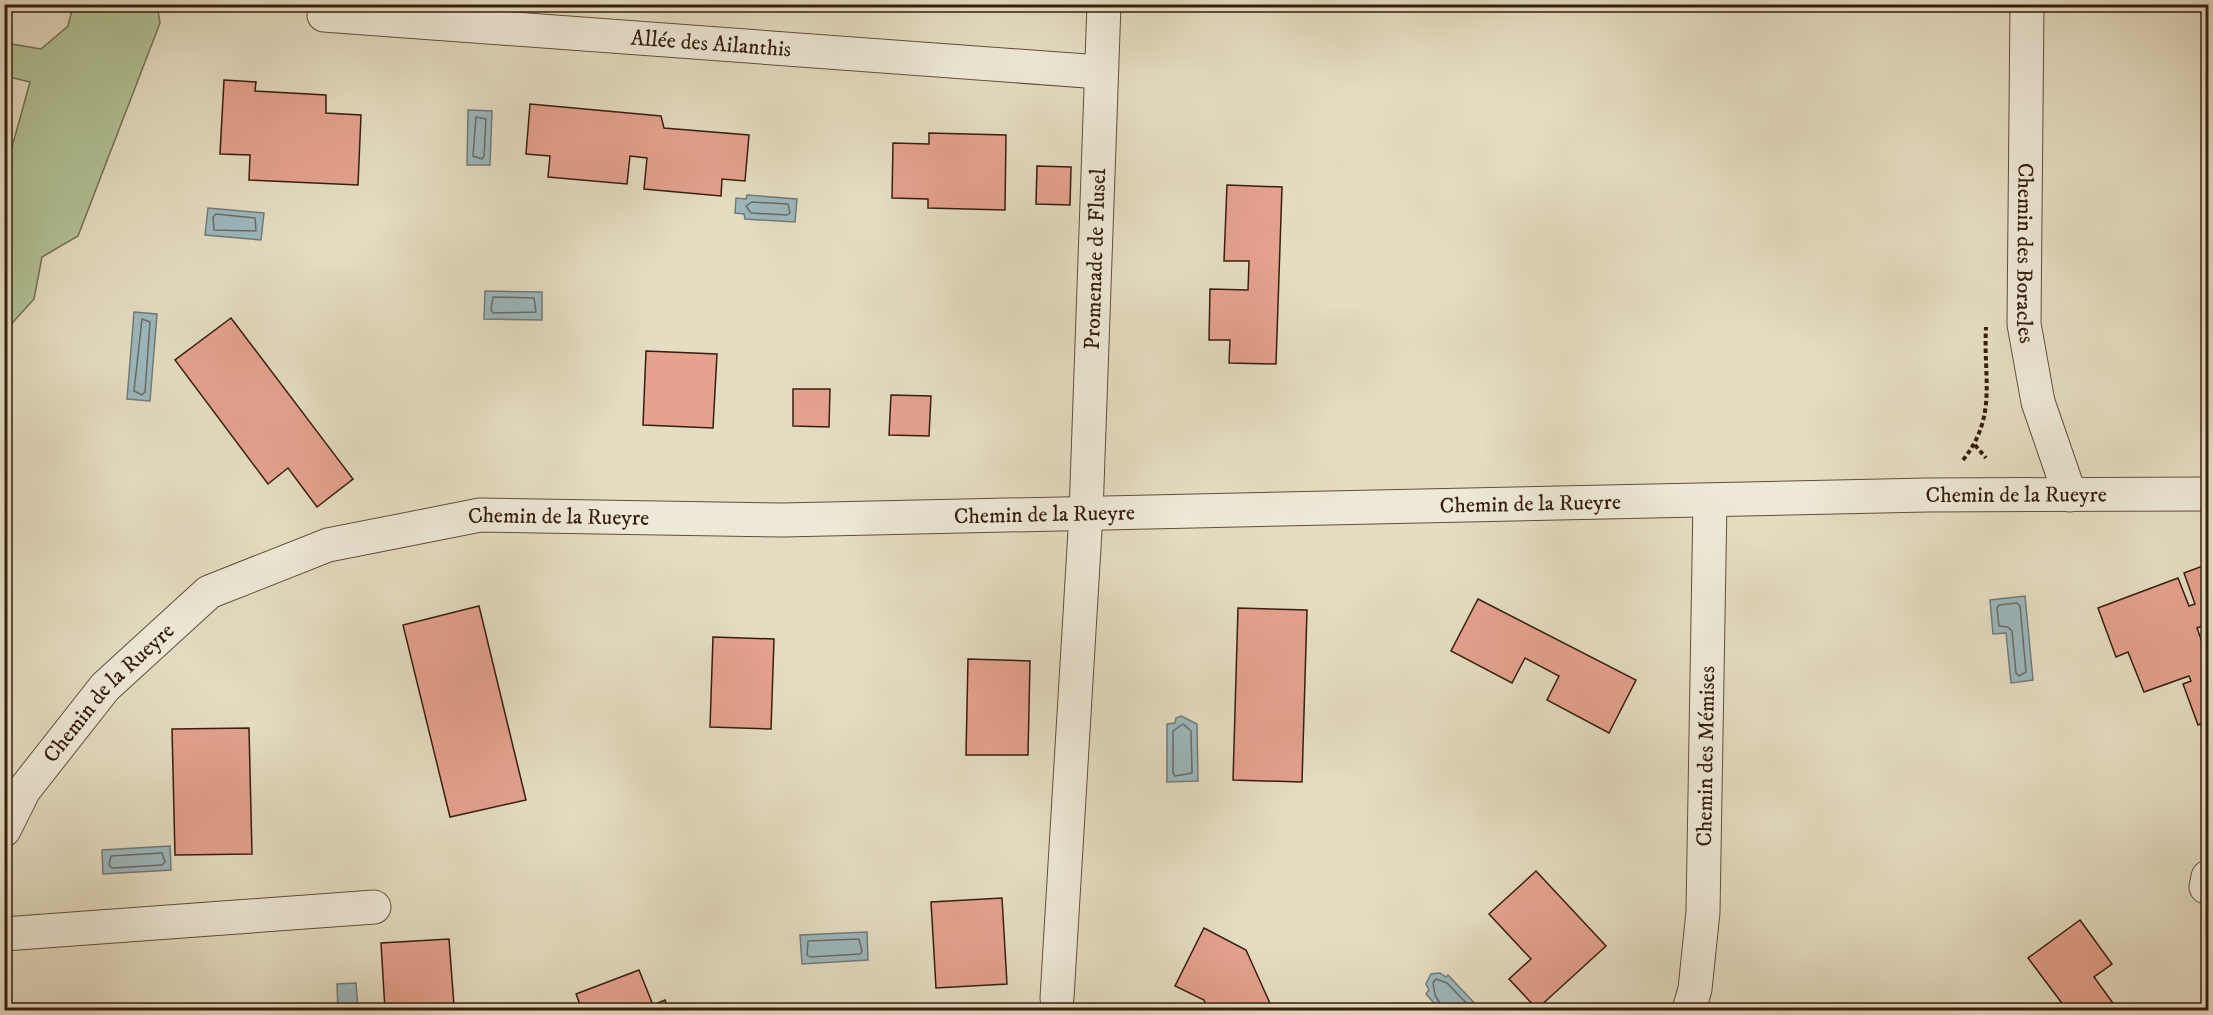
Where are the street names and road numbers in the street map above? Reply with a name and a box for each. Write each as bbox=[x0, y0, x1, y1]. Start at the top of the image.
street label: Allée des Ailanthis bbox=[630, 24, 792, 63]
street label: Chemin des Boracles bbox=[2010, 163, 2041, 345]
street label: Promenade de Flusel bbox=[1078, 167, 1112, 350]
street label: Chemin de la Rueyre bbox=[1926, 481, 2107, 509]
street label: Chemin de la Rueyre bbox=[1439, 488, 1621, 519]
street label: Chemin de la Rueyre bbox=[953, 499, 1135, 530]
street label: Chemin de la Rueyre bbox=[465, 501, 649, 531]
street label: Chemin de la Rueyre bbox=[37, 617, 180, 768]
street label: Chemin des Mémises bbox=[1691, 666, 1721, 847]

